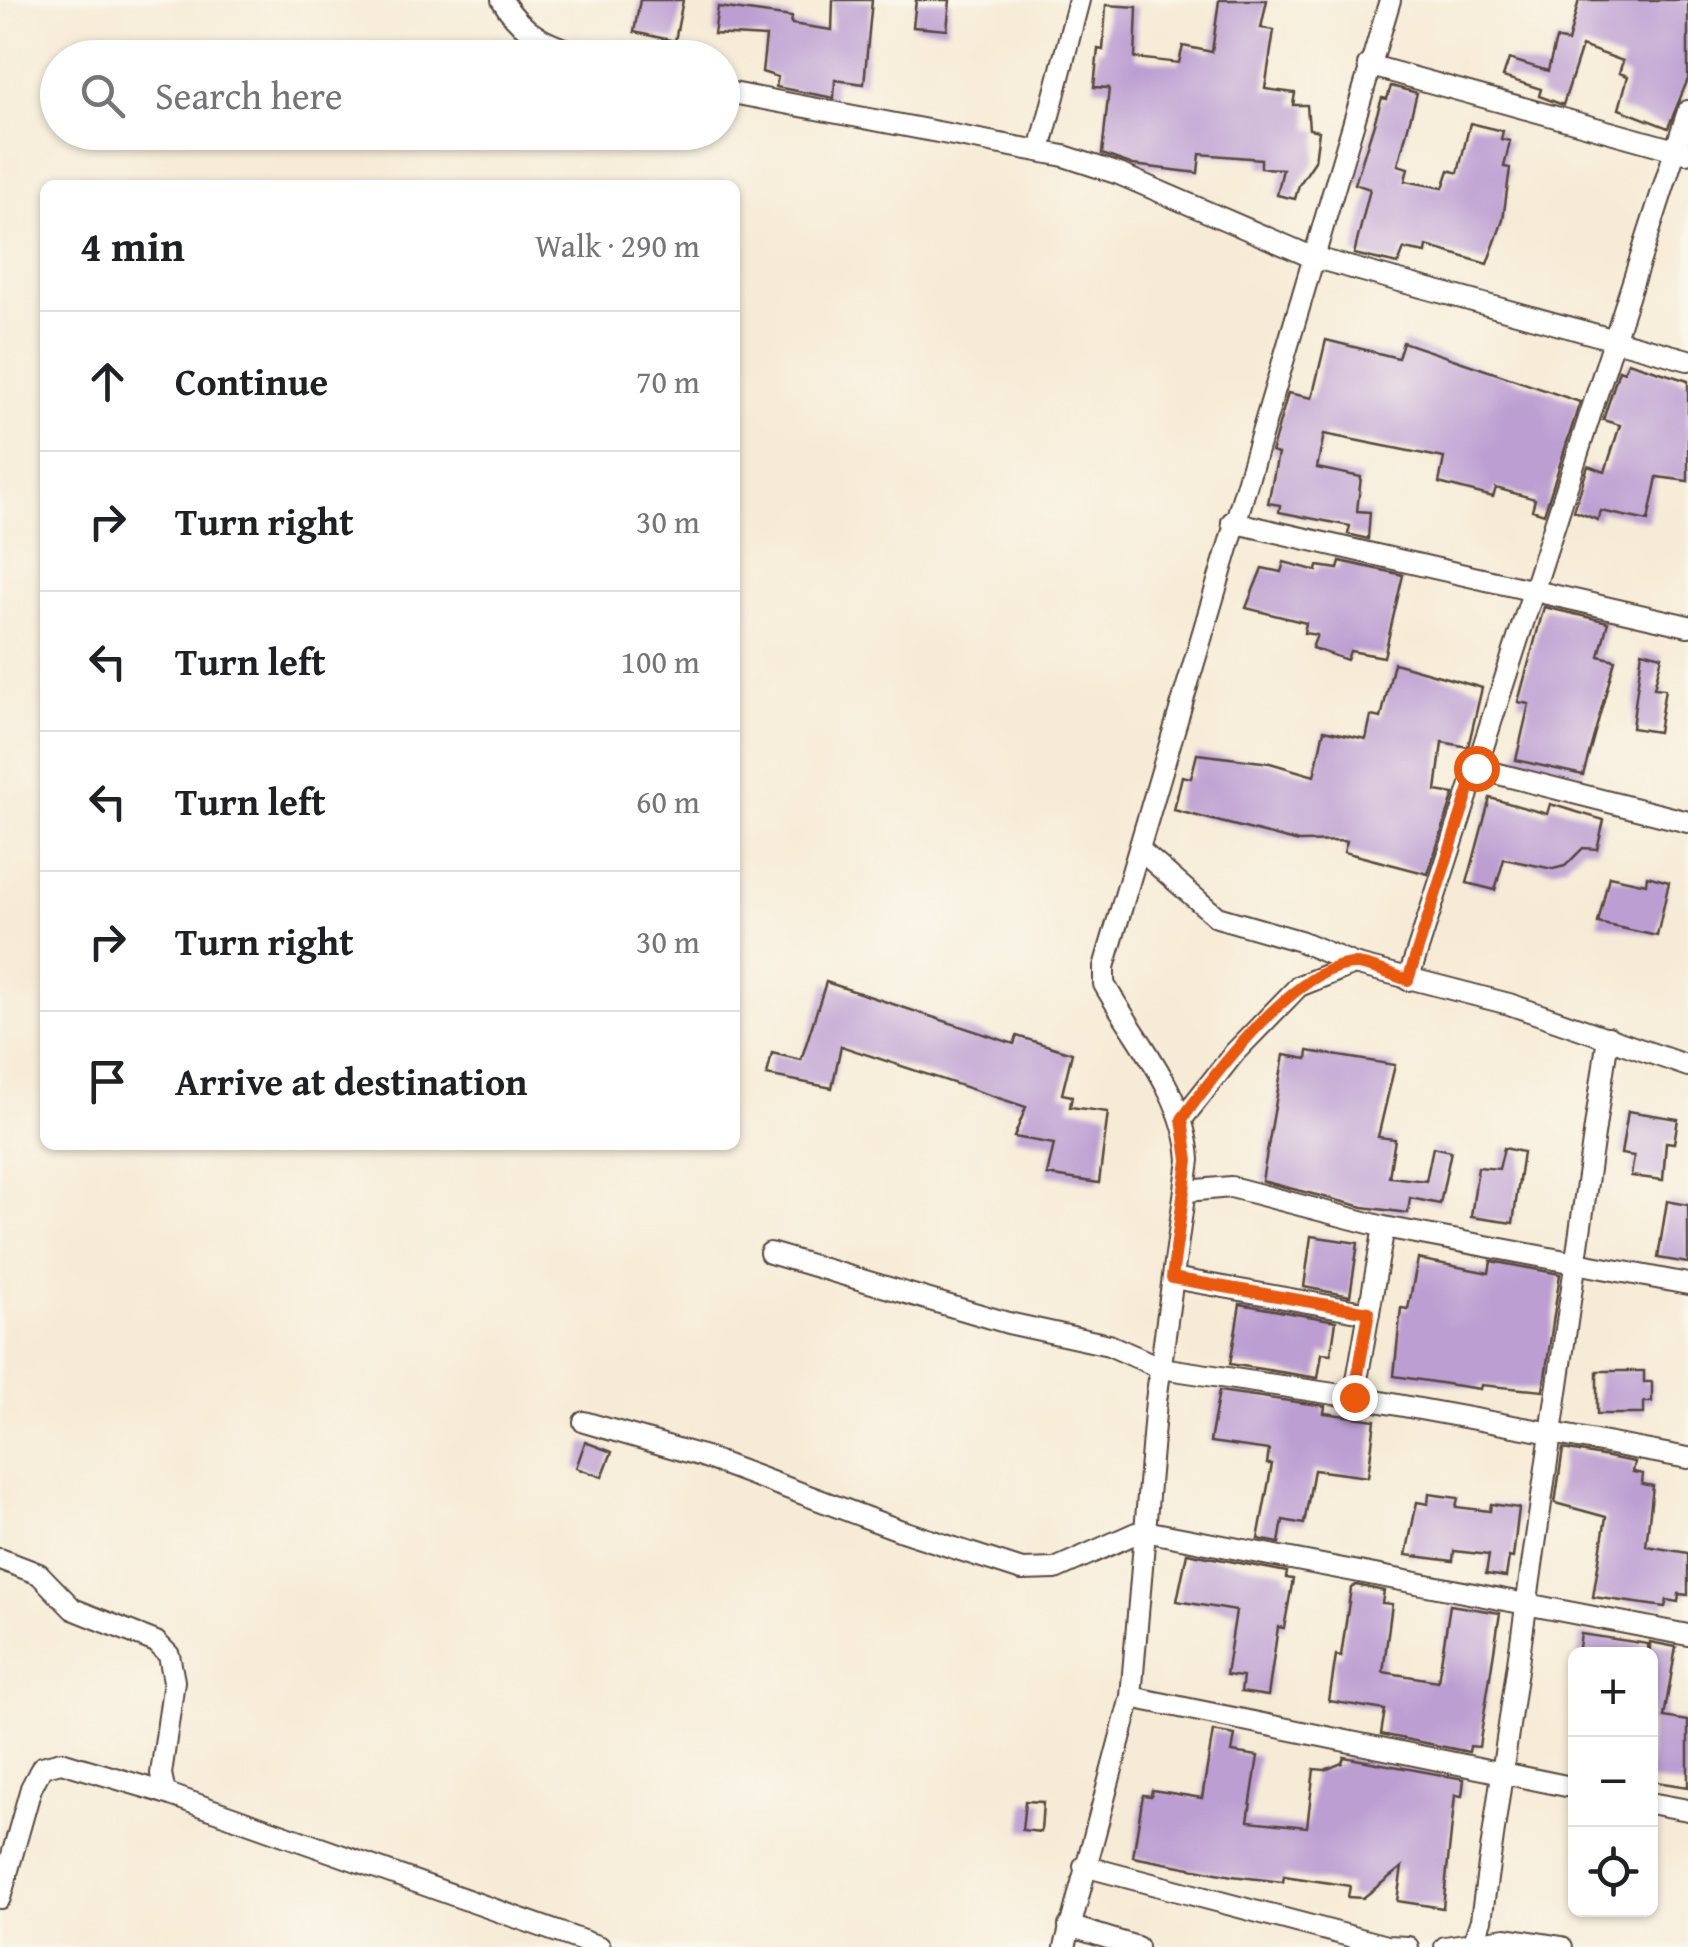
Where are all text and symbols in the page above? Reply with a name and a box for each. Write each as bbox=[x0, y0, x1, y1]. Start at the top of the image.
search box bbox=[40, 40, 740, 150]
text: Search here bbox=[155, 67, 343, 123]
icon: search bbox=[75, 68, 130, 123]
text: 4 min bbox=[80, 215, 185, 276]
text: Walk · 290 m bbox=[535, 222, 700, 269]
text: Continue bbox=[175, 353, 328, 409]
icon: ahead bbox=[80, 354, 135, 409]
text: 70 m bbox=[636, 358, 700, 405]
text: Turn right bbox=[175, 493, 354, 549]
icon: right bbox=[80, 494, 135, 549]
text: 30 m bbox=[636, 498, 700, 545]
text: Turn left bbox=[175, 633, 326, 689]
icon: left bbox=[80, 634, 135, 689]
text: 100 m bbox=[621, 638, 700, 685]
route start bbox=[1454, 746, 1500, 792]
text: Turn left bbox=[175, 773, 326, 829]
icon: left bbox=[80, 774, 135, 829]
text: 60 m bbox=[636, 778, 700, 825]
text: Turn right bbox=[175, 913, 354, 969]
icon: right bbox=[80, 914, 135, 969]
text: 30 m bbox=[636, 918, 700, 965]
text: Arrive at destination bbox=[175, 1053, 528, 1109]
icon: arrive bbox=[80, 1054, 135, 1109]
route end bbox=[1332, 1375, 1378, 1421]
map controls bbox=[1568, 1647, 1658, 1917]
button: + bbox=[1568, 1647, 1658, 1737]
button: − bbox=[1568, 1737, 1658, 1827]
button: locate bbox=[1568, 1827, 1658, 1917]

